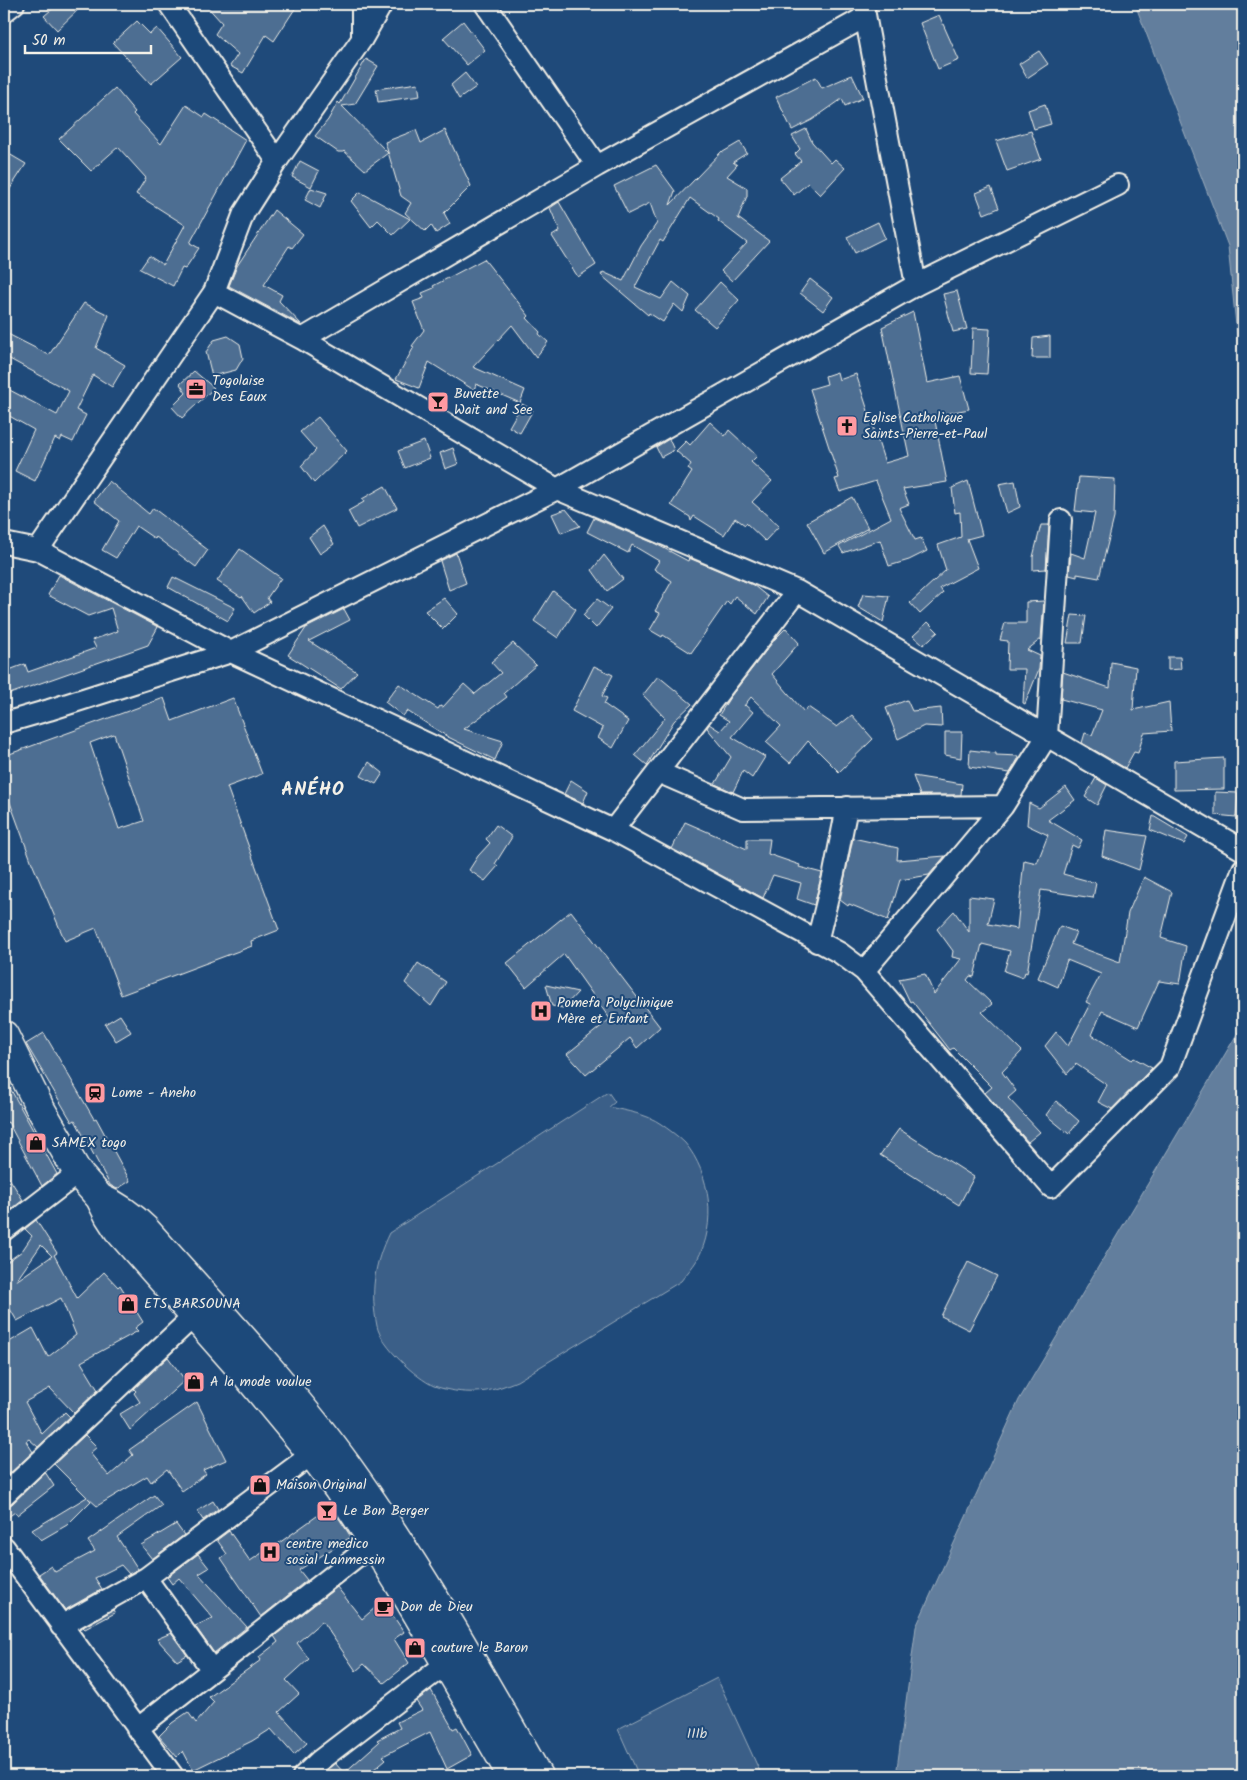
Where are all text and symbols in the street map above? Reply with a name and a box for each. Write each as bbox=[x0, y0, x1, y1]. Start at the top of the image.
scale bar bbox=[25, 22, 151, 54]
text: 50 m bbox=[32, 29, 66, 53]
place label: Togolaise Des Eaux bbox=[212, 370, 267, 408]
office icon: Togolaise Des Eaux bbox=[184, 377, 208, 401]
place label: Buvette Wait and See bbox=[454, 383, 533, 421]
bar icon: Buvette Wait and See bbox=[426, 390, 450, 414]
place label: Eglise Catholique Saints-Pierre-et-Paul bbox=[863, 407, 988, 445]
church icon: Eglise Catholique Saints-Pierre-et-Paul bbox=[835, 414, 859, 438]
district label: ANÉHO bbox=[281, 775, 345, 805]
place label: Pomefa Polyclinique Mère et Enfant bbox=[557, 992, 674, 1030]
hospital icon: Pomefa Polyclinique Mère et Enfant bbox=[529, 999, 553, 1023]
station icon: Lome - Aneho bbox=[83, 1081, 107, 1105]
place label: Lome - Aneho bbox=[111, 1082, 196, 1104]
shop icon: SAMEX togo bbox=[24, 1131, 48, 1155]
place label: SAMEX togo bbox=[52, 1132, 126, 1154]
shop icon: ETS BARSOUNA bbox=[116, 1292, 140, 1316]
place label: ETS BARSOUNA bbox=[144, 1293, 241, 1315]
shop icon: A la mode voulue bbox=[182, 1370, 206, 1394]
place label: A la mode voulue bbox=[210, 1371, 312, 1393]
shop icon: Maison Original bbox=[248, 1473, 272, 1497]
place label: Maison Original bbox=[276, 1474, 367, 1496]
bar icon: Le Bon Berger bbox=[315, 1499, 339, 1523]
place label: Le Bon Berger bbox=[343, 1500, 430, 1522]
place label: centre medico sosial Lanmessin bbox=[286, 1533, 385, 1571]
hospital icon: centre medico sosial Lanmessin bbox=[258, 1540, 282, 1564]
cafe icon: Don de Dieu bbox=[372, 1595, 396, 1619]
place label: Don de Dieu bbox=[400, 1596, 473, 1618]
shop icon: couture le Baron bbox=[403, 1636, 427, 1660]
place label: couture le Baron bbox=[431, 1637, 528, 1659]
park label: IIIb bbox=[687, 1723, 708, 1745]

